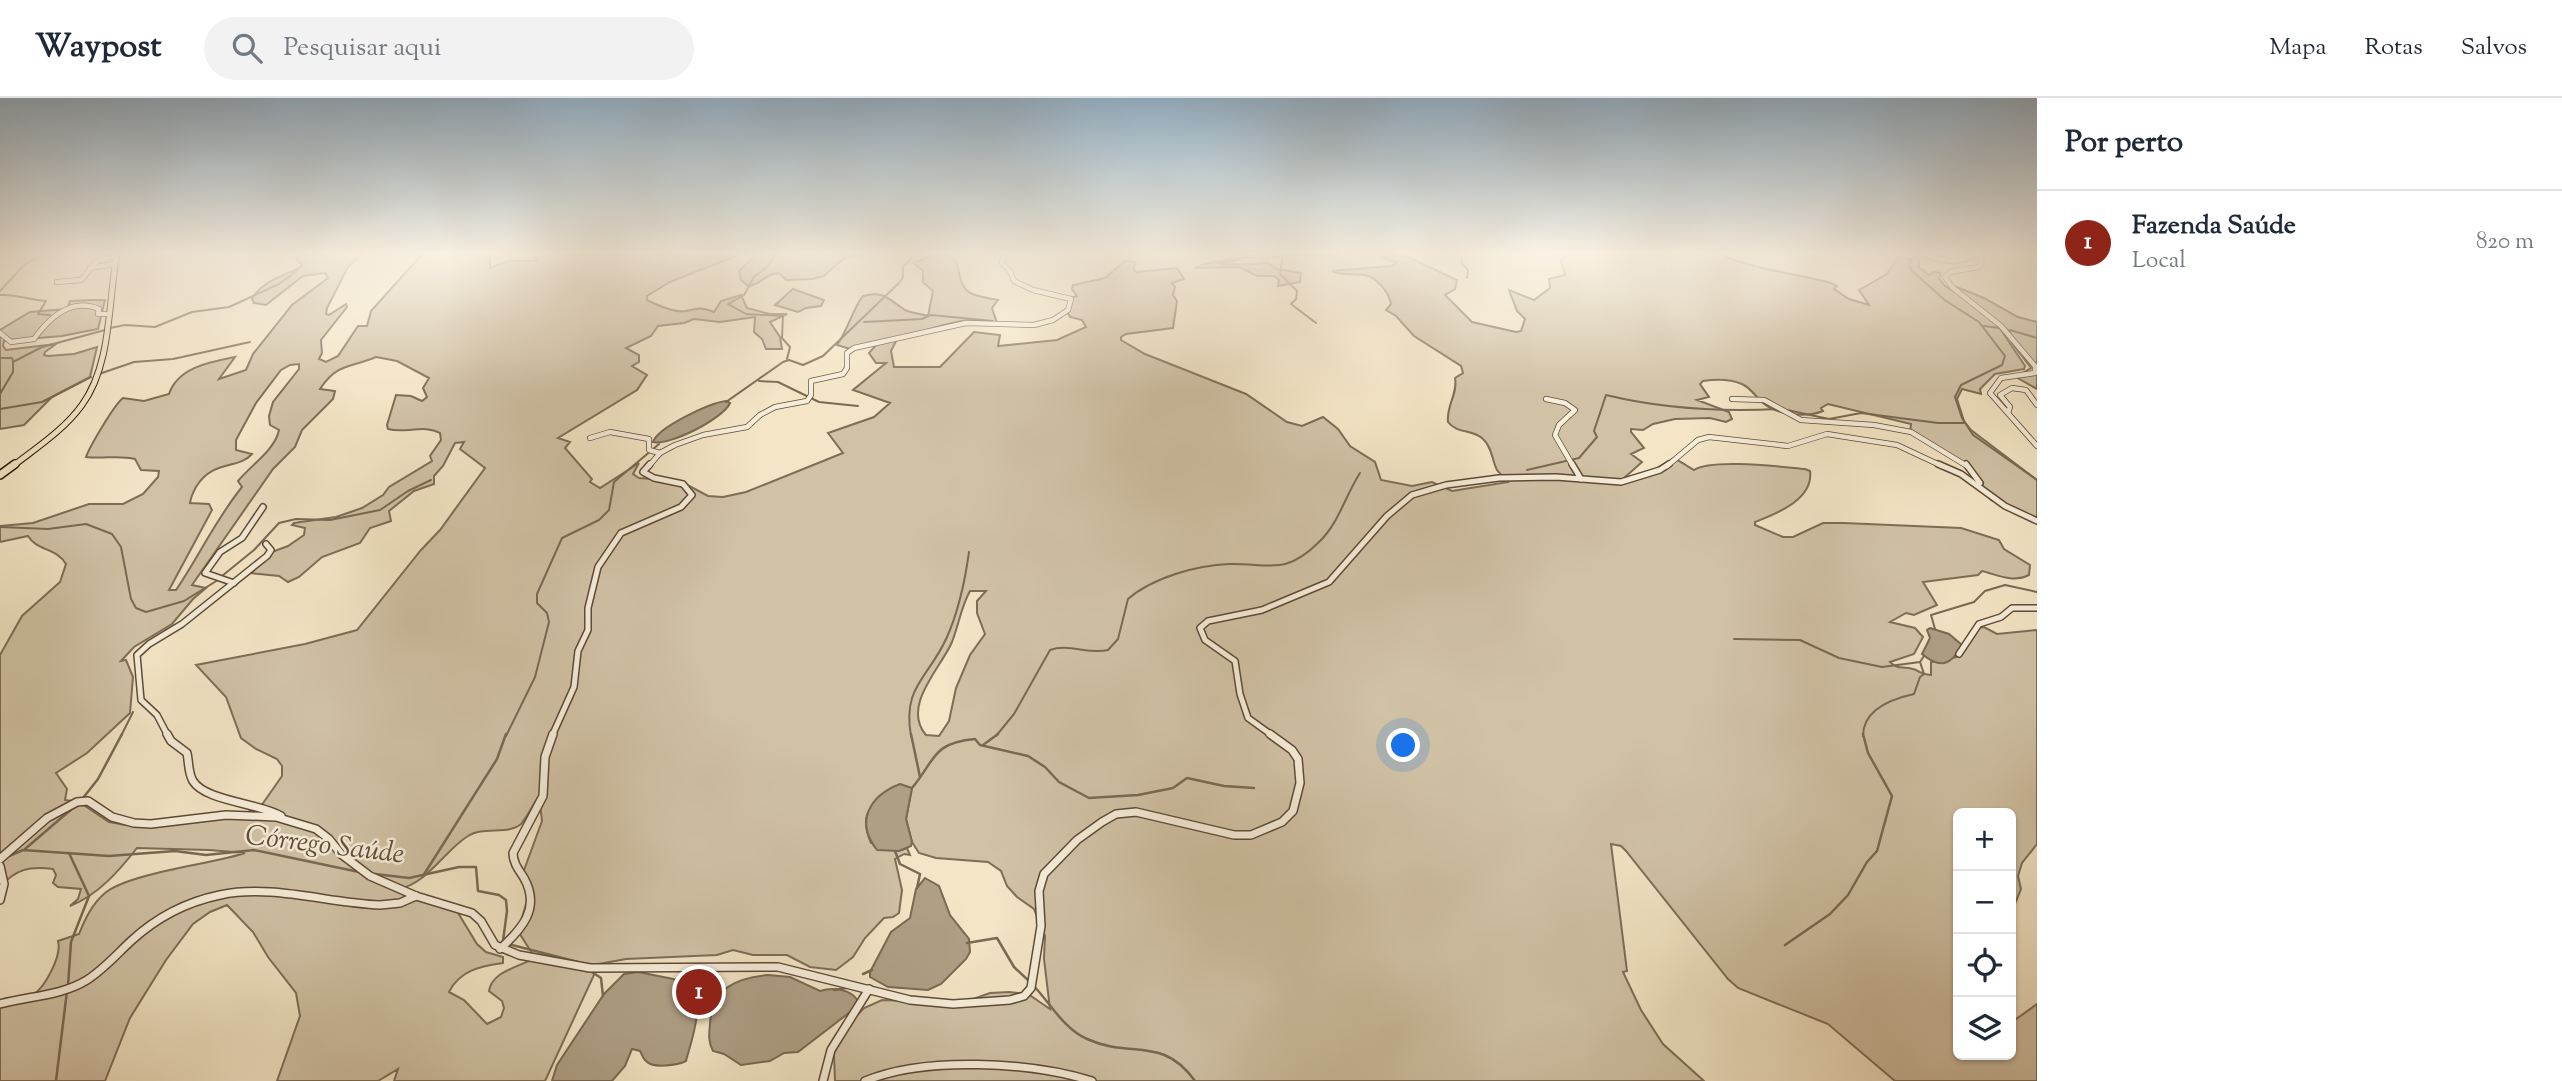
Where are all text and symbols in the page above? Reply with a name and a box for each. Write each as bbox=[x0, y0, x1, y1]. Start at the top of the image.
search box bbox=[204, 17, 694, 80]
text: Waypost bbox=[35, 24, 162, 72]
icon: search bbox=[228, 29, 266, 67]
text: Pesquisar aqui bbox=[284, 30, 441, 67]
text: Mapa bbox=[2269, 31, 2327, 65]
text: Rotas bbox=[2365, 31, 2423, 65]
text: Salvos bbox=[2461, 31, 2527, 65]
text: Por perto bbox=[2065, 122, 2183, 165]
text: Fazenda Saúde bbox=[2132, 208, 2296, 245]
text: 1 bbox=[2084, 226, 2092, 259]
text: 820 m bbox=[2476, 226, 2534, 259]
text: Local bbox=[2132, 245, 2186, 278]
your location bbox=[1386, 728, 1420, 762]
map controls bbox=[1953, 808, 2016, 1060]
button: + bbox=[1953, 808, 2016, 871]
water label: Córrego Saúde bbox=[243, 816, 406, 876]
button: − bbox=[1953, 871, 2016, 934]
button: locate bbox=[1953, 934, 2016, 997]
pin: 1 bbox=[676, 966, 722, 1018]
button: layers bbox=[1953, 997, 2016, 1060]

